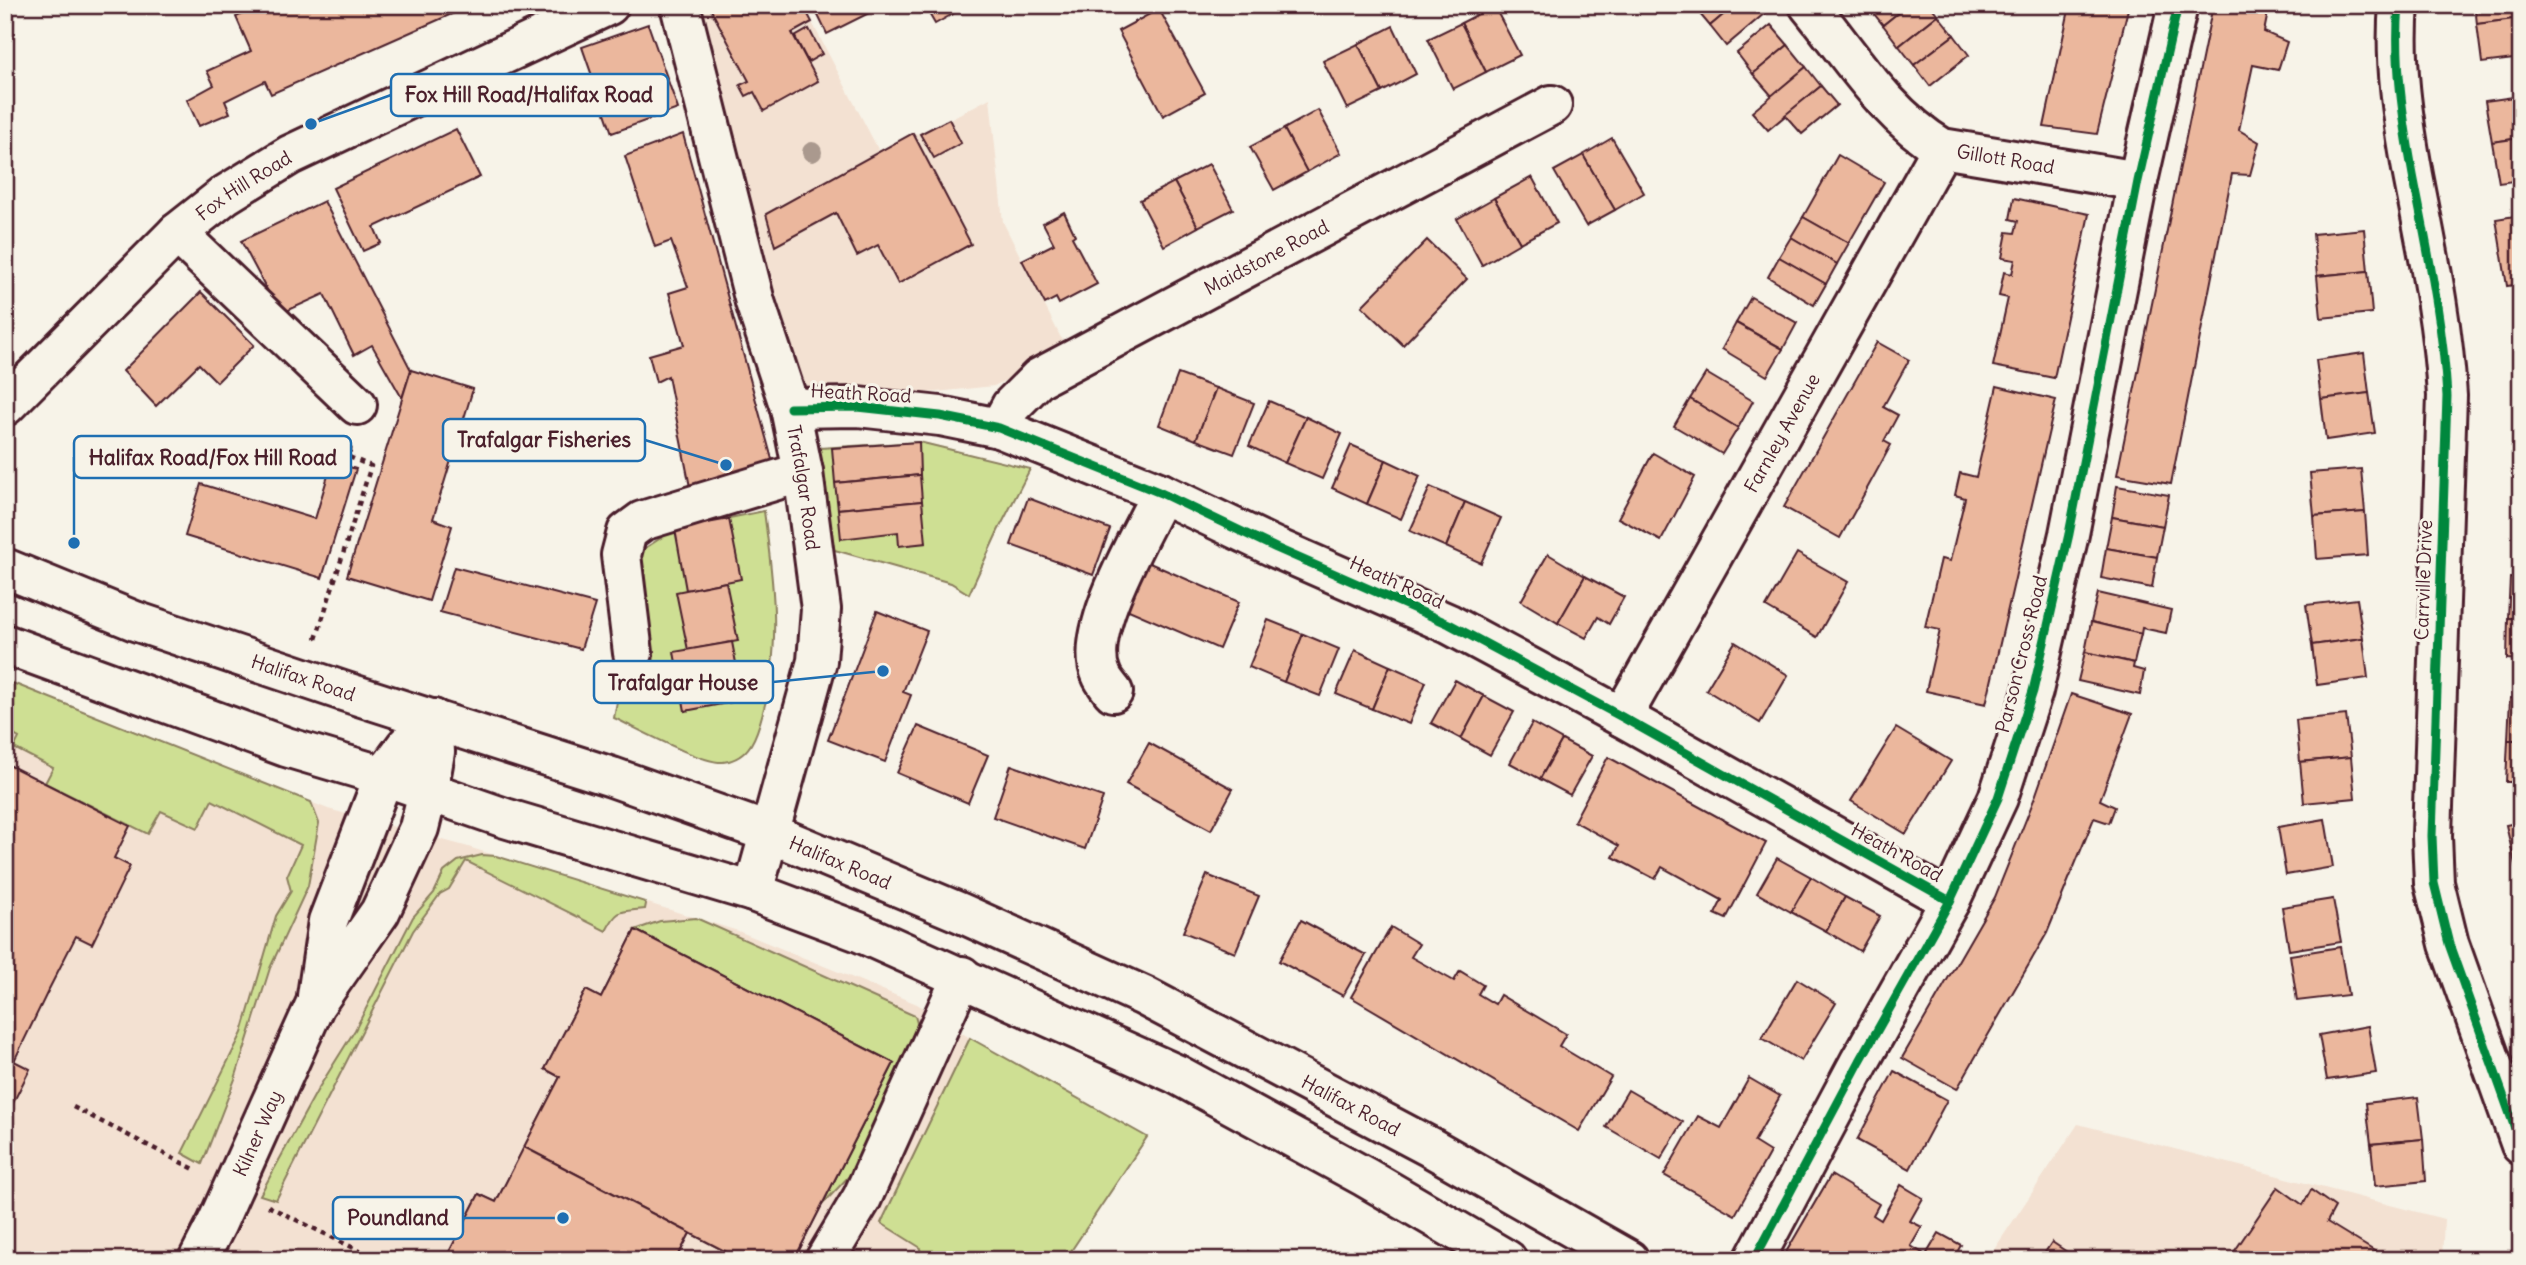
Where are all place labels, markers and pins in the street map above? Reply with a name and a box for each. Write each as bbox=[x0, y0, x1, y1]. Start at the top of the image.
callout: Fox Hill Road/Halifax Road bbox=[391, 74, 668, 116]
callout: Trafalgar Fisheries bbox=[443, 419, 645, 461]
callout: Halifax Road/Fox Hill Road bbox=[74, 436, 351, 478]
callout: Trafalgar House bbox=[594, 661, 773, 703]
callout: Poundland bbox=[333, 1197, 463, 1239]

